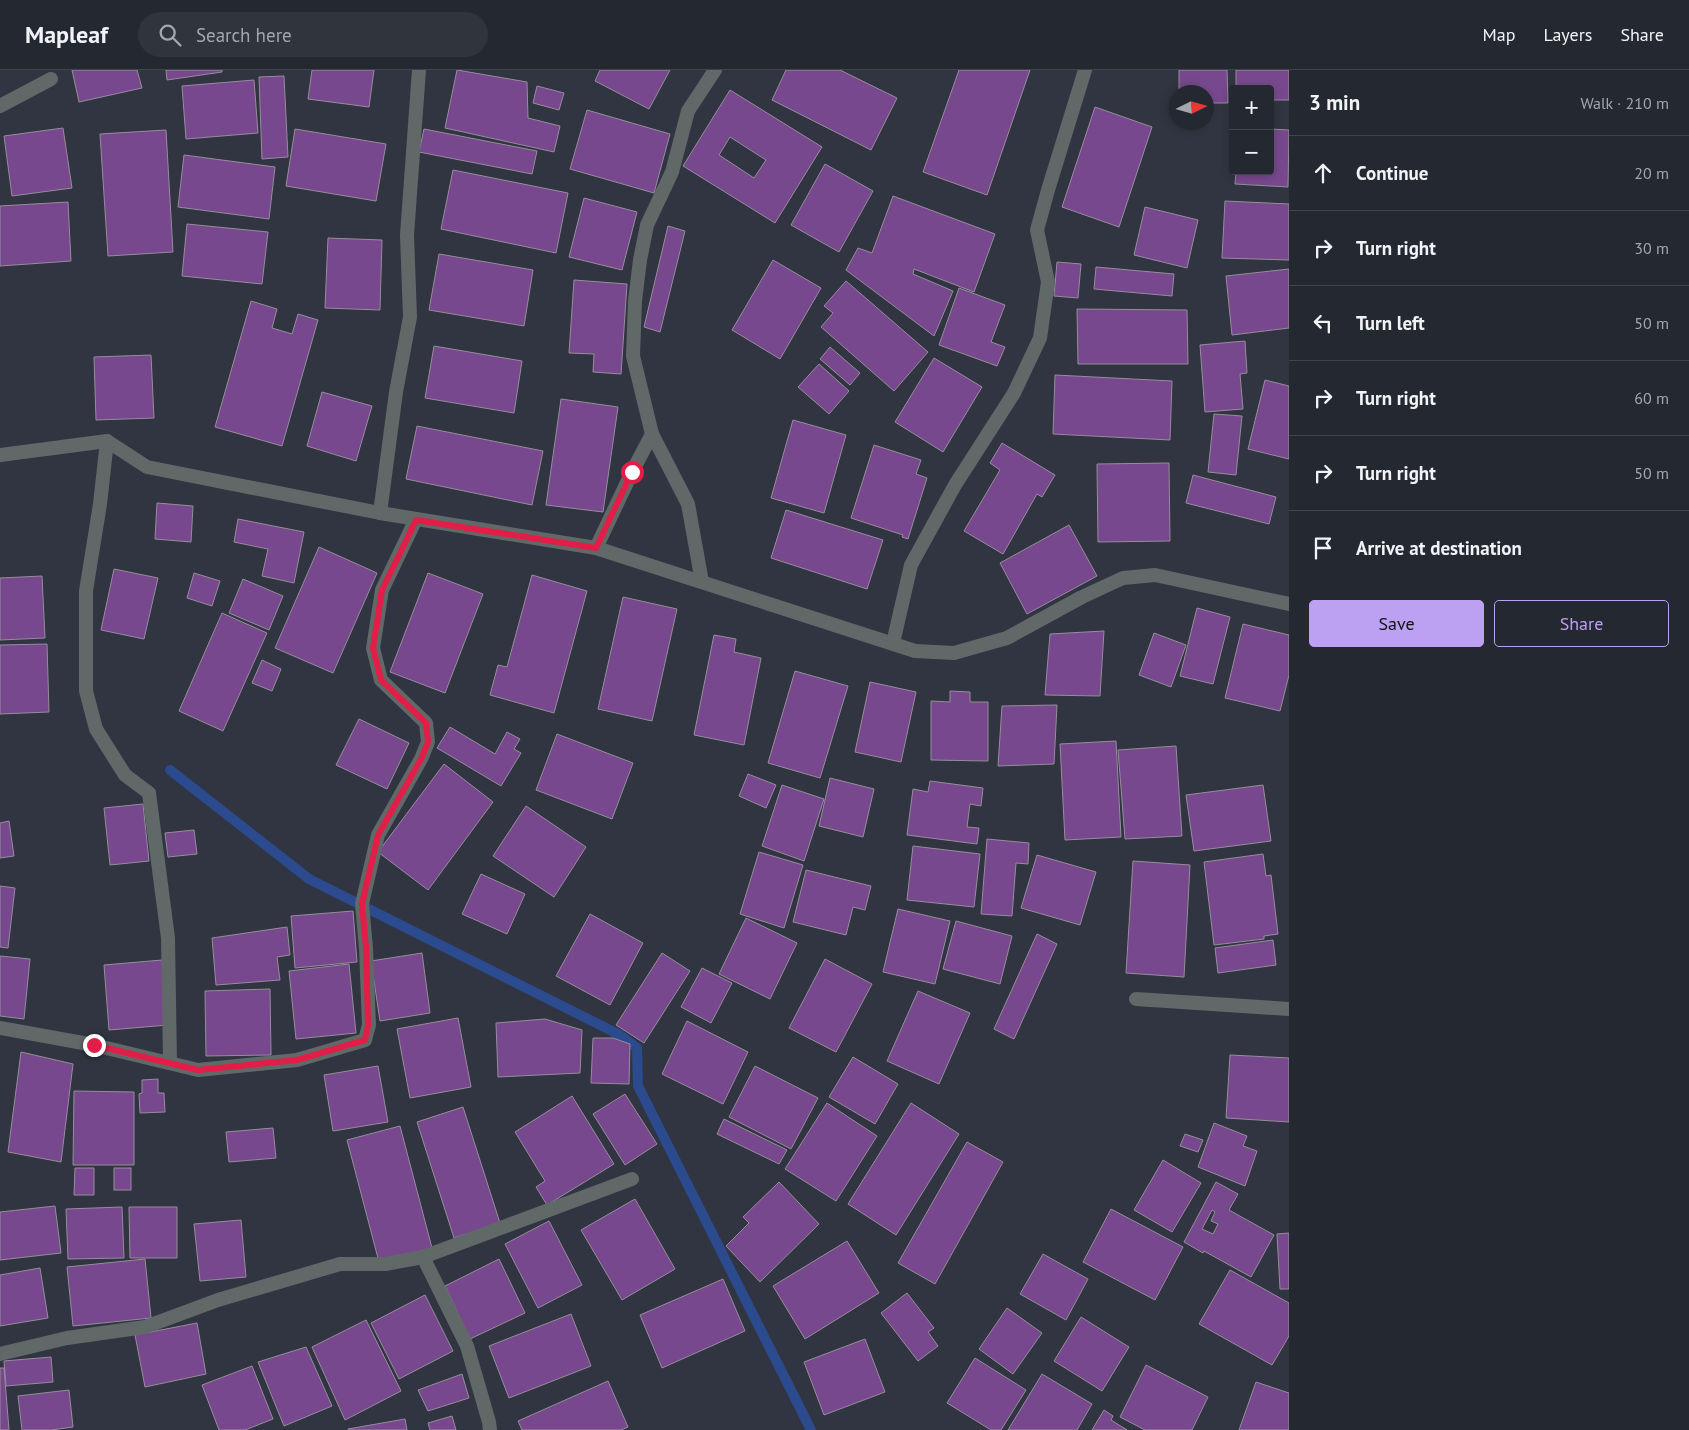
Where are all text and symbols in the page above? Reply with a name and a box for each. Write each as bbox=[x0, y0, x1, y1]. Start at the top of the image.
search box bbox=[138, 12, 488, 57]
text: Mapleaf bbox=[25, 19, 108, 50]
icon: search bbox=[156, 21, 184, 49]
text: Search here bbox=[196, 23, 292, 47]
text: Map bbox=[1483, 23, 1515, 46]
text: Layers bbox=[1543, 23, 1592, 46]
text: Share bbox=[1620, 23, 1664, 46]
north arrow bbox=[1169, 85, 1214, 130]
map controls bbox=[1229, 85, 1274, 175]
button: + bbox=[1229, 85, 1274, 130]
text: 3 min bbox=[1309, 89, 1360, 116]
text: Walk · 210 m bbox=[1580, 93, 1669, 113]
button: − bbox=[1229, 130, 1274, 175]
icon: ahead bbox=[1309, 159, 1337, 187]
text: Continue bbox=[1356, 161, 1428, 185]
text: 20 m bbox=[1634, 163, 1669, 183]
icon: right bbox=[1309, 234, 1337, 262]
text: Turn right bbox=[1356, 236, 1436, 260]
text: 30 m bbox=[1634, 238, 1669, 258]
icon: left bbox=[1309, 309, 1337, 337]
text: Turn left bbox=[1356, 311, 1425, 335]
text: 50 m bbox=[1634, 313, 1669, 333]
icon: right bbox=[1309, 384, 1337, 412]
text: Turn right bbox=[1356, 386, 1436, 410]
text: 60 m bbox=[1634, 388, 1669, 408]
icon: right bbox=[1309, 459, 1337, 487]
route start bbox=[621, 461, 644, 484]
text: Turn right bbox=[1356, 461, 1436, 485]
text: 50 m bbox=[1634, 463, 1669, 483]
icon: arrive bbox=[1309, 534, 1337, 562]
text: Arrive at destination bbox=[1356, 536, 1522, 560]
button: Save bbox=[1309, 600, 1484, 647]
button: Share bbox=[1494, 600, 1669, 647]
route end bbox=[83, 1034, 106, 1057]

